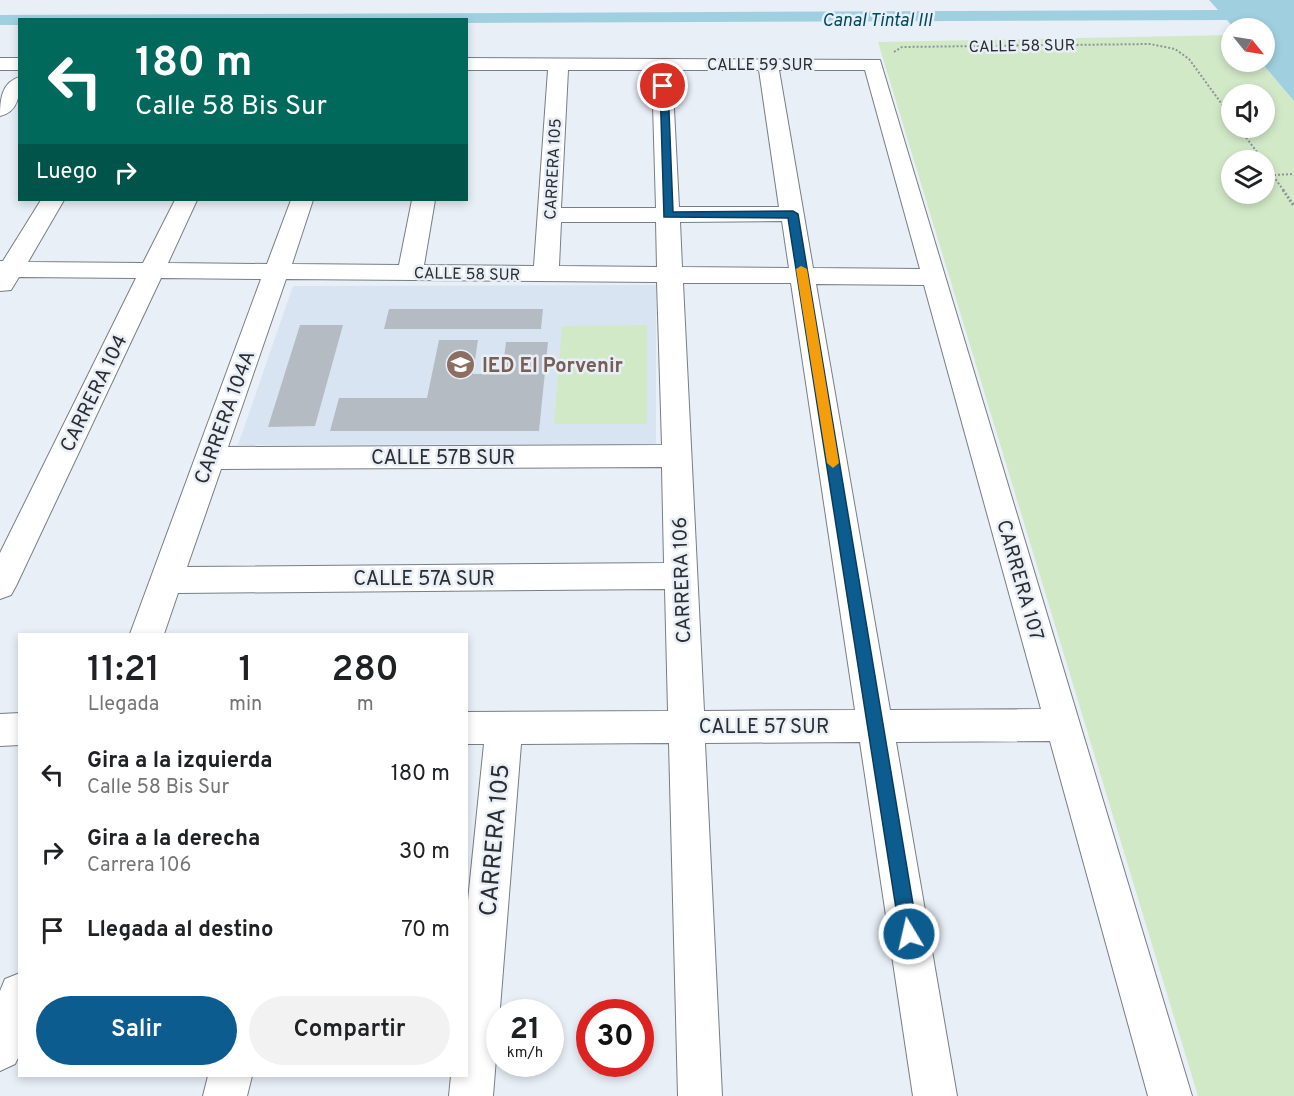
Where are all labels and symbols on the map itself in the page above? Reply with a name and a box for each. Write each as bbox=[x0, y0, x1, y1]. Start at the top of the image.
water label: Canal Tintal III bbox=[822, 10, 933, 33]
north arrow bbox=[1221, 18, 1275, 72]
street label: CALLE 58 SUR bbox=[969, 36, 1075, 58]
street label: CALLE 59 SUR bbox=[707, 56, 813, 76]
pin bbox=[637, 60, 688, 111]
street label: CARRERA 105 bbox=[541, 118, 567, 220]
street label: CALLE 58 SUR bbox=[414, 264, 520, 286]
street label: CARRERA 104 bbox=[55, 331, 134, 457]
street label: CARRERA 104A bbox=[190, 347, 262, 488]
school or university icon: IED El Porvenir bbox=[445, 349, 477, 381]
place label: IED El Porvenir bbox=[482, 354, 624, 380]
street label: CALLE 57B SUR bbox=[371, 446, 515, 472]
street label: CARRERA 106 bbox=[668, 516, 698, 644]
street label: CARRERA 107 bbox=[989, 517, 1049, 644]
street label: CALLE 57A SUR bbox=[353, 567, 495, 593]
street label: CALLE 57 SUR bbox=[699, 715, 829, 741]
street label: CARRERA 105 bbox=[474, 763, 518, 917]
position arrow bbox=[877, 902, 941, 966]
speed limit sign: 30 bbox=[576, 999, 654, 1077]

